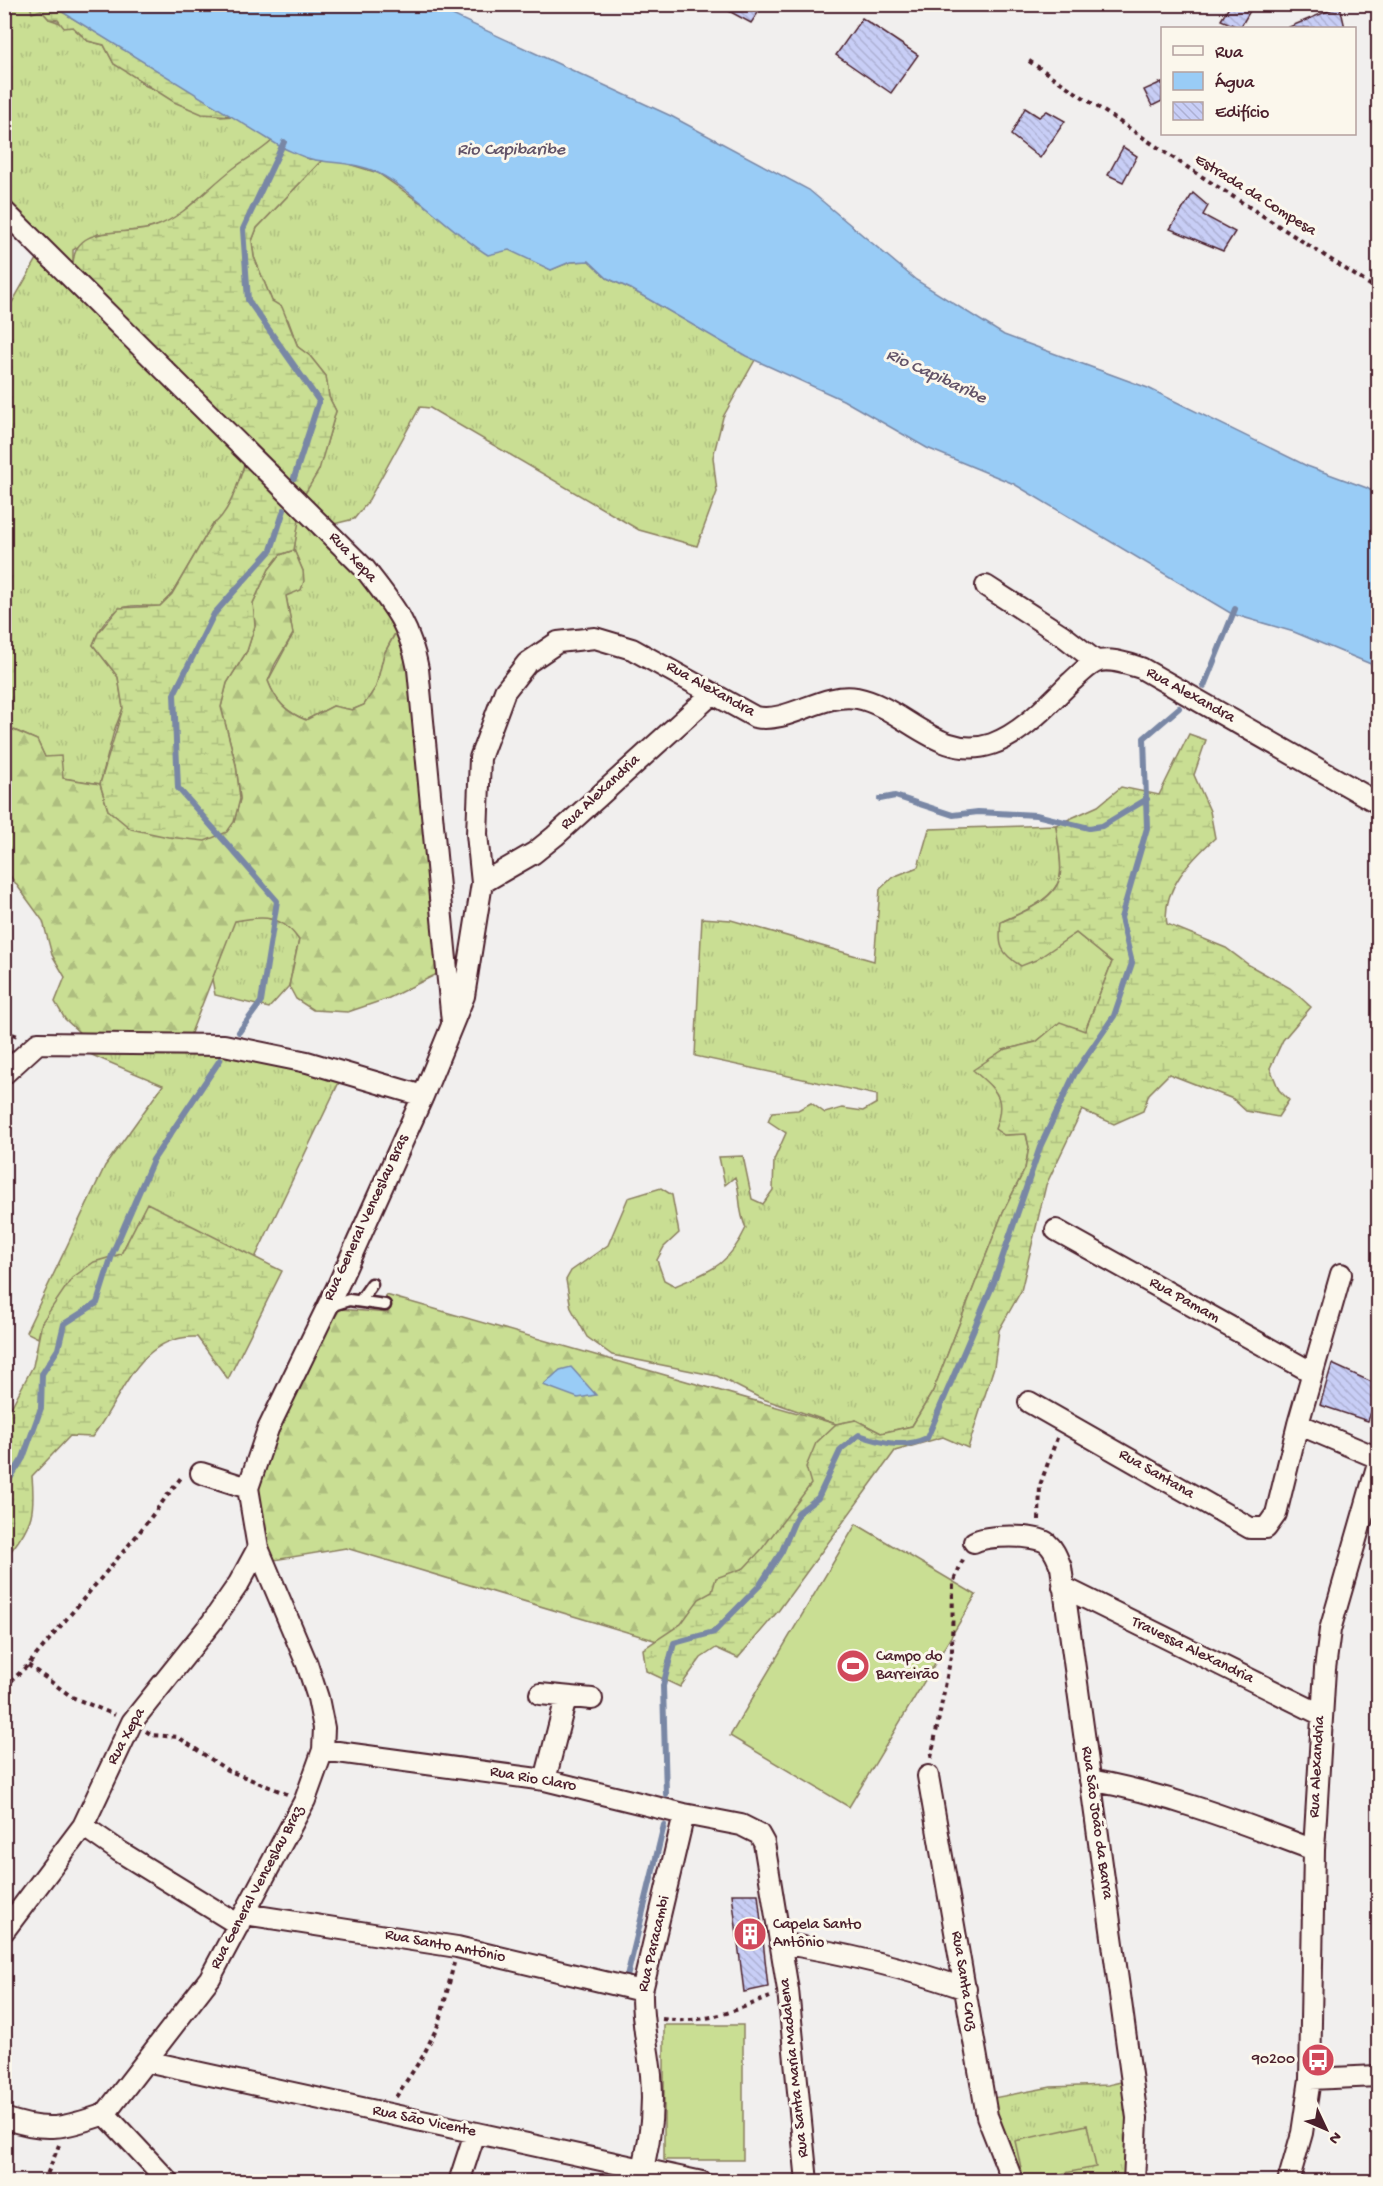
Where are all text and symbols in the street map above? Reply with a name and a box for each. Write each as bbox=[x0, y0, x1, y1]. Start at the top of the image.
legend bbox=[1161, 27, 1356, 135]
text: Rua bbox=[1215, 43, 1244, 64]
text: Água bbox=[1215, 72, 1255, 94]
text: Edifício bbox=[1215, 103, 1269, 124]
water label: Rio Capibaribe bbox=[457, 140, 566, 161]
street label: Estrada da Compesa bbox=[1190, 151, 1320, 242]
water label: Rio Capibaribe bbox=[883, 345, 990, 410]
street label: Rua Xepa bbox=[324, 529, 381, 588]
street label: Rua Alexandra bbox=[662, 658, 759, 723]
street label: Rua Alexandra bbox=[1142, 664, 1239, 729]
street label: Rua Alexandria bbox=[557, 750, 646, 835]
street label: Rua General Venceslau Bras bbox=[320, 1131, 414, 1304]
street label: Rua Pamam bbox=[1145, 1274, 1223, 1328]
street label: Rua Santana bbox=[1115, 1446, 1198, 1505]
street label: Travessa Alexandria bbox=[1127, 1613, 1257, 1689]
sports icon: Campo do Barreirão bbox=[835, 1648, 871, 1684]
place label: Campo do Barreirão bbox=[875, 1648, 943, 1685]
street label: Rua Xepa bbox=[104, 1704, 151, 1769]
street label: Rua Alexandria bbox=[1306, 1714, 1330, 1818]
street label: Rua São João da Barra bbox=[1076, 1745, 1116, 1902]
street label: Rua Rio Claro bbox=[488, 1763, 578, 1797]
street label: Rua General Venceslau Braz bbox=[207, 1802, 310, 1973]
street label: Rua Paracambi bbox=[635, 1894, 675, 1994]
building icon: Capela Santo Antônio bbox=[732, 1916, 768, 1952]
place label: Capela Santo Antônio bbox=[773, 1916, 862, 1953]
street label: Rua Santo Antônio bbox=[383, 1926, 507, 1968]
street label: Rua Santa Cruz bbox=[946, 1930, 980, 2033]
street label: Rua Santa Maria Madalena bbox=[776, 1976, 814, 2158]
bus stop icon: 90200 bbox=[1300, 2042, 1336, 2078]
place label: 90200 bbox=[1251, 2051, 1295, 2070]
north arrow bbox=[1296, 2099, 1356, 2159]
street label: Rua São Vicente bbox=[370, 2102, 478, 2142]
text: N bbox=[1323, 2127, 1345, 2148]

